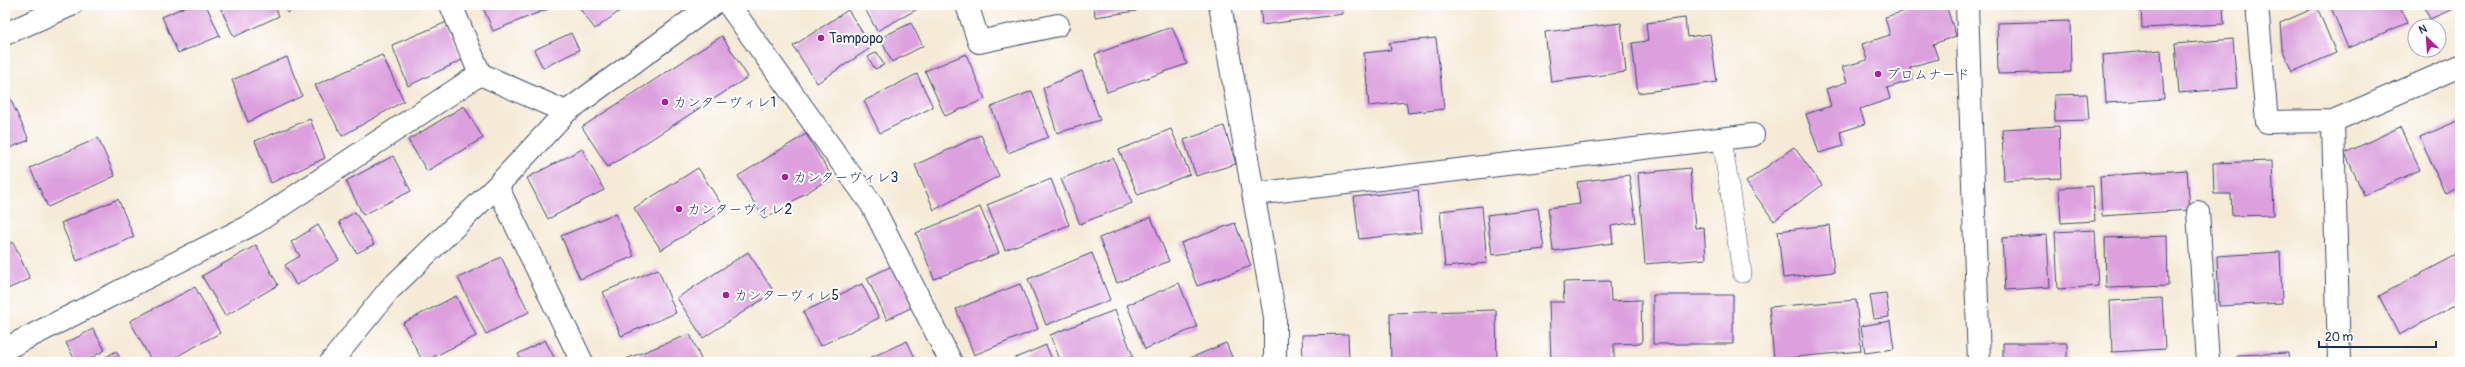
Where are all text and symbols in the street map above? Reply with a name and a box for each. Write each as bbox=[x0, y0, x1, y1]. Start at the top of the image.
north arrow bbox=[2407, 18, 2447, 58]
text: N bbox=[2417, 22, 2430, 37]
place label: Tampopo bbox=[829, 30, 884, 47]
marker: Tampopo bbox=[816, 33, 826, 43]
place label: プロムナード bbox=[1886, 66, 1970, 83]
marker: プロムナード bbox=[1873, 69, 1883, 79]
place label: カンターヴィレ1 bbox=[673, 94, 776, 111]
marker: カンターヴィレ1 bbox=[660, 97, 670, 107]
place label: カンターヴィレ3 bbox=[793, 169, 898, 186]
marker: カンターヴィレ3 bbox=[780, 172, 790, 182]
place label: カンターヴィレ2 bbox=[687, 201, 792, 218]
marker: カンターヴィレ2 bbox=[674, 204, 684, 214]
place label: カンターヴィレ5 bbox=[734, 287, 839, 304]
marker: カンターヴィレ5 bbox=[721, 290, 731, 300]
scale bar bbox=[2319, 323, 2436, 349]
text: 20 m bbox=[2325, 330, 2354, 345]

